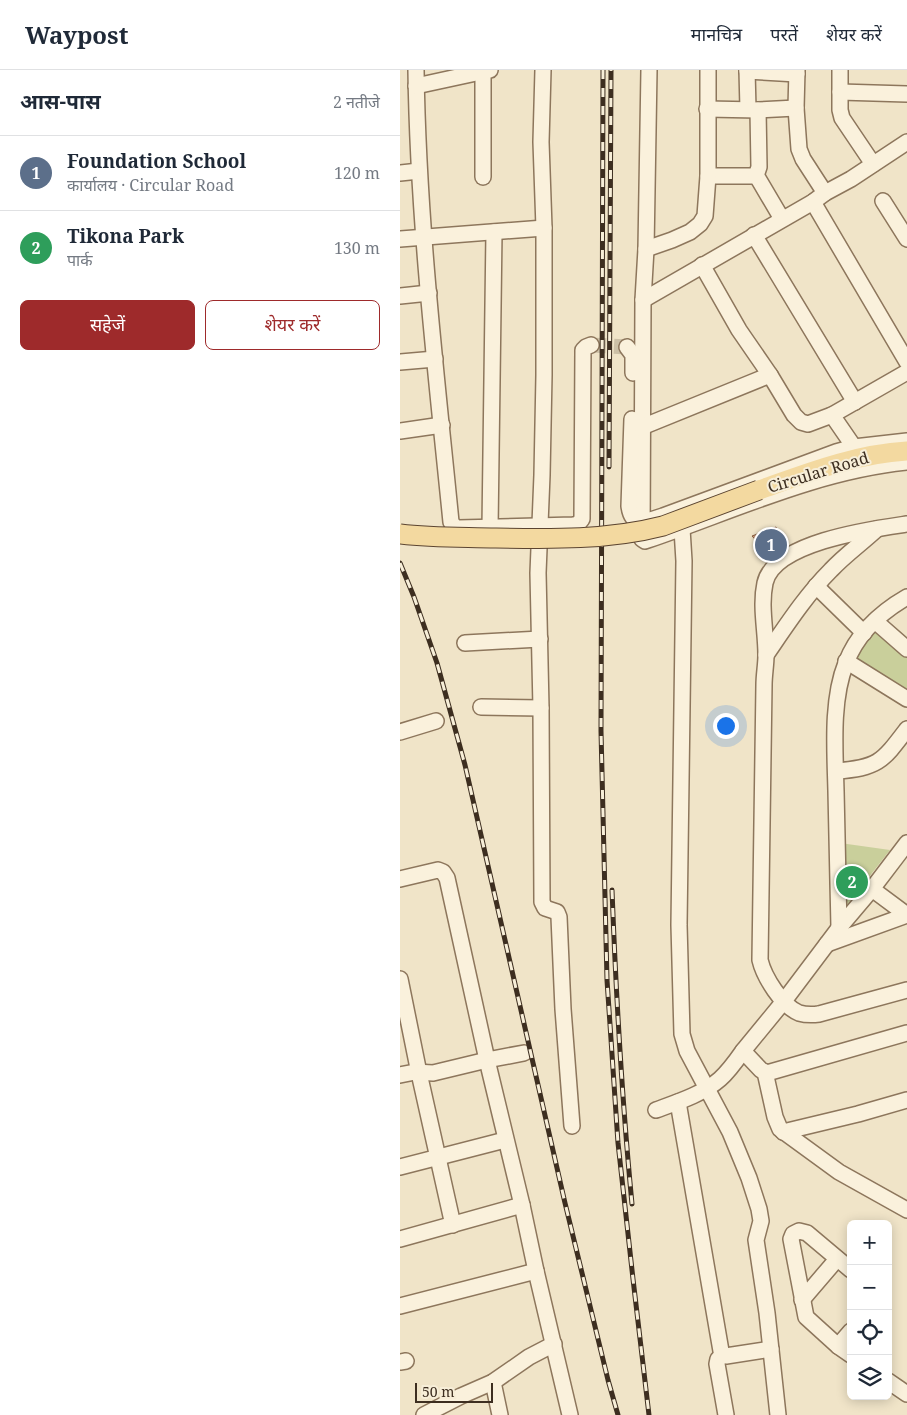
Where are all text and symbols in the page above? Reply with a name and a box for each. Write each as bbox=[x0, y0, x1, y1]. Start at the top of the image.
text: Waypost bbox=[25, 18, 128, 51]
text: मानचित्र bbox=[691, 22, 742, 46]
text: परतें bbox=[770, 22, 798, 46]
text: शेयर करें bbox=[826, 22, 882, 46]
text: आस-पास bbox=[20, 87, 101, 115]
text: 2 नतीजे bbox=[333, 91, 380, 113]
text: Foundation School bbox=[67, 148, 246, 174]
text: 1 bbox=[31, 162, 41, 184]
text: 120 m bbox=[334, 162, 380, 184]
text: कार्यालय · Circular Road bbox=[67, 174, 234, 196]
text: Tikona Park bbox=[67, 223, 184, 249]
text: 2 bbox=[31, 237, 41, 259]
text: 130 m bbox=[334, 237, 380, 259]
text: पार्क bbox=[67, 249, 93, 271]
button: सहेजें bbox=[20, 300, 195, 350]
button: शेयर करें bbox=[205, 300, 380, 350]
street label: Circular Road bbox=[765, 446, 871, 498]
pin: 1 bbox=[755, 526, 787, 564]
your location bbox=[713, 713, 739, 739]
pin: 2 bbox=[836, 863, 868, 901]
map controls bbox=[847, 1220, 892, 1400]
button: + bbox=[847, 1220, 892, 1265]
button: − bbox=[847, 1265, 892, 1310]
button: locate bbox=[847, 1310, 892, 1355]
button: layers bbox=[847, 1355, 892, 1400]
scale bar bbox=[415, 1380, 492, 1403]
text: 50 m bbox=[422, 1382, 455, 1401]

